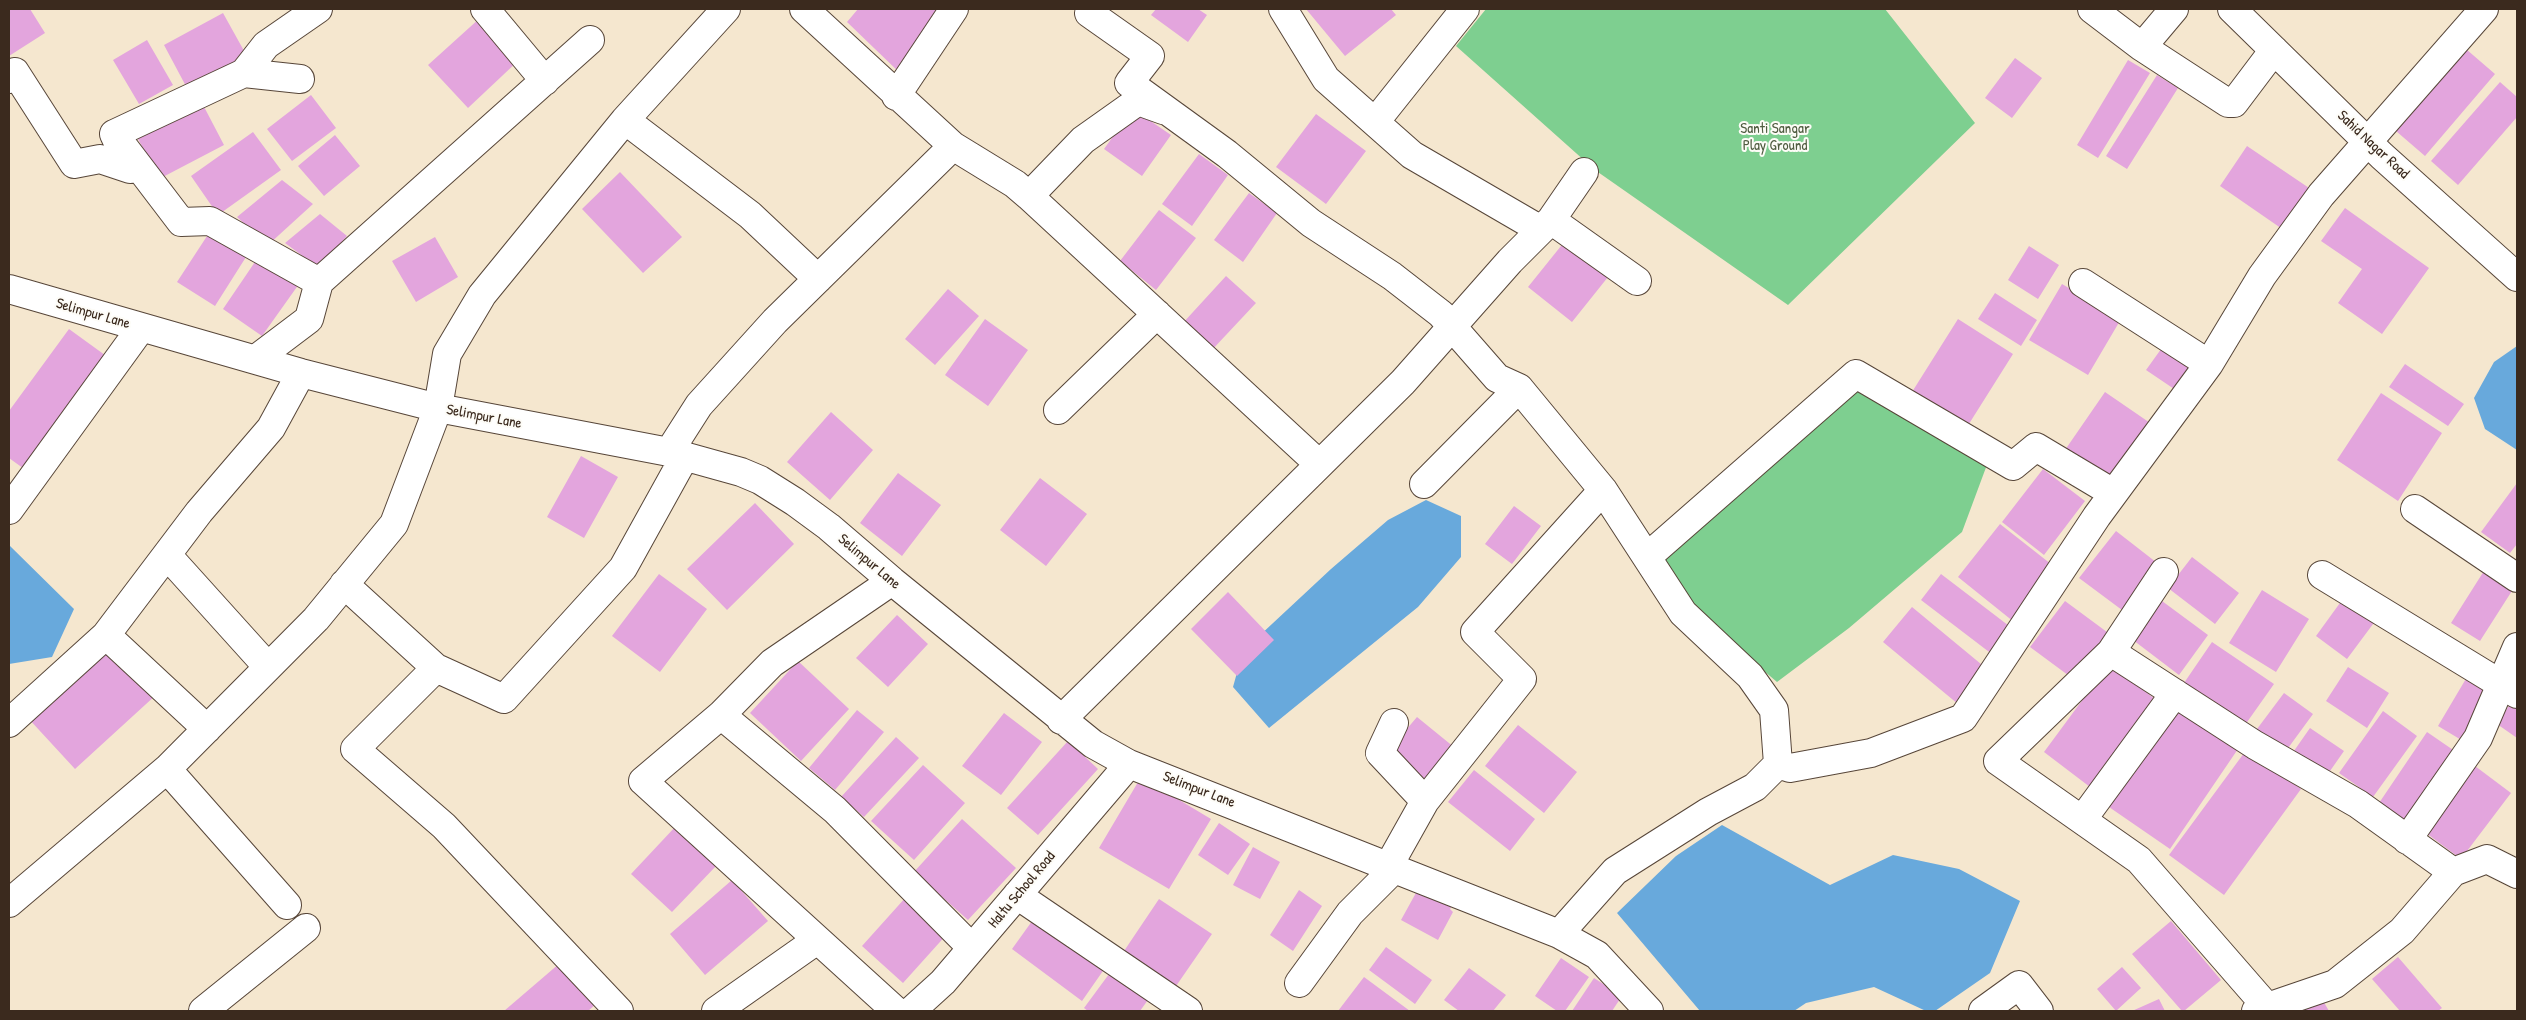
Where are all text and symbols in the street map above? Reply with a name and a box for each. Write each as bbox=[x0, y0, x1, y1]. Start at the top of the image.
street label: Sahid Nagar Road bbox=[2333, 107, 2413, 183]
park label: Santi Sangar Play Ground bbox=[1740, 120, 1810, 155]
street label: Selimpur Lane bbox=[54, 295, 132, 333]
street label: Selimpur Lane bbox=[445, 401, 523, 433]
street label: Selimpur Lane bbox=[834, 531, 904, 593]
street label: Selimpur Lane bbox=[1160, 768, 1238, 812]
street label: Haltu School Road bbox=[985, 848, 1059, 932]

